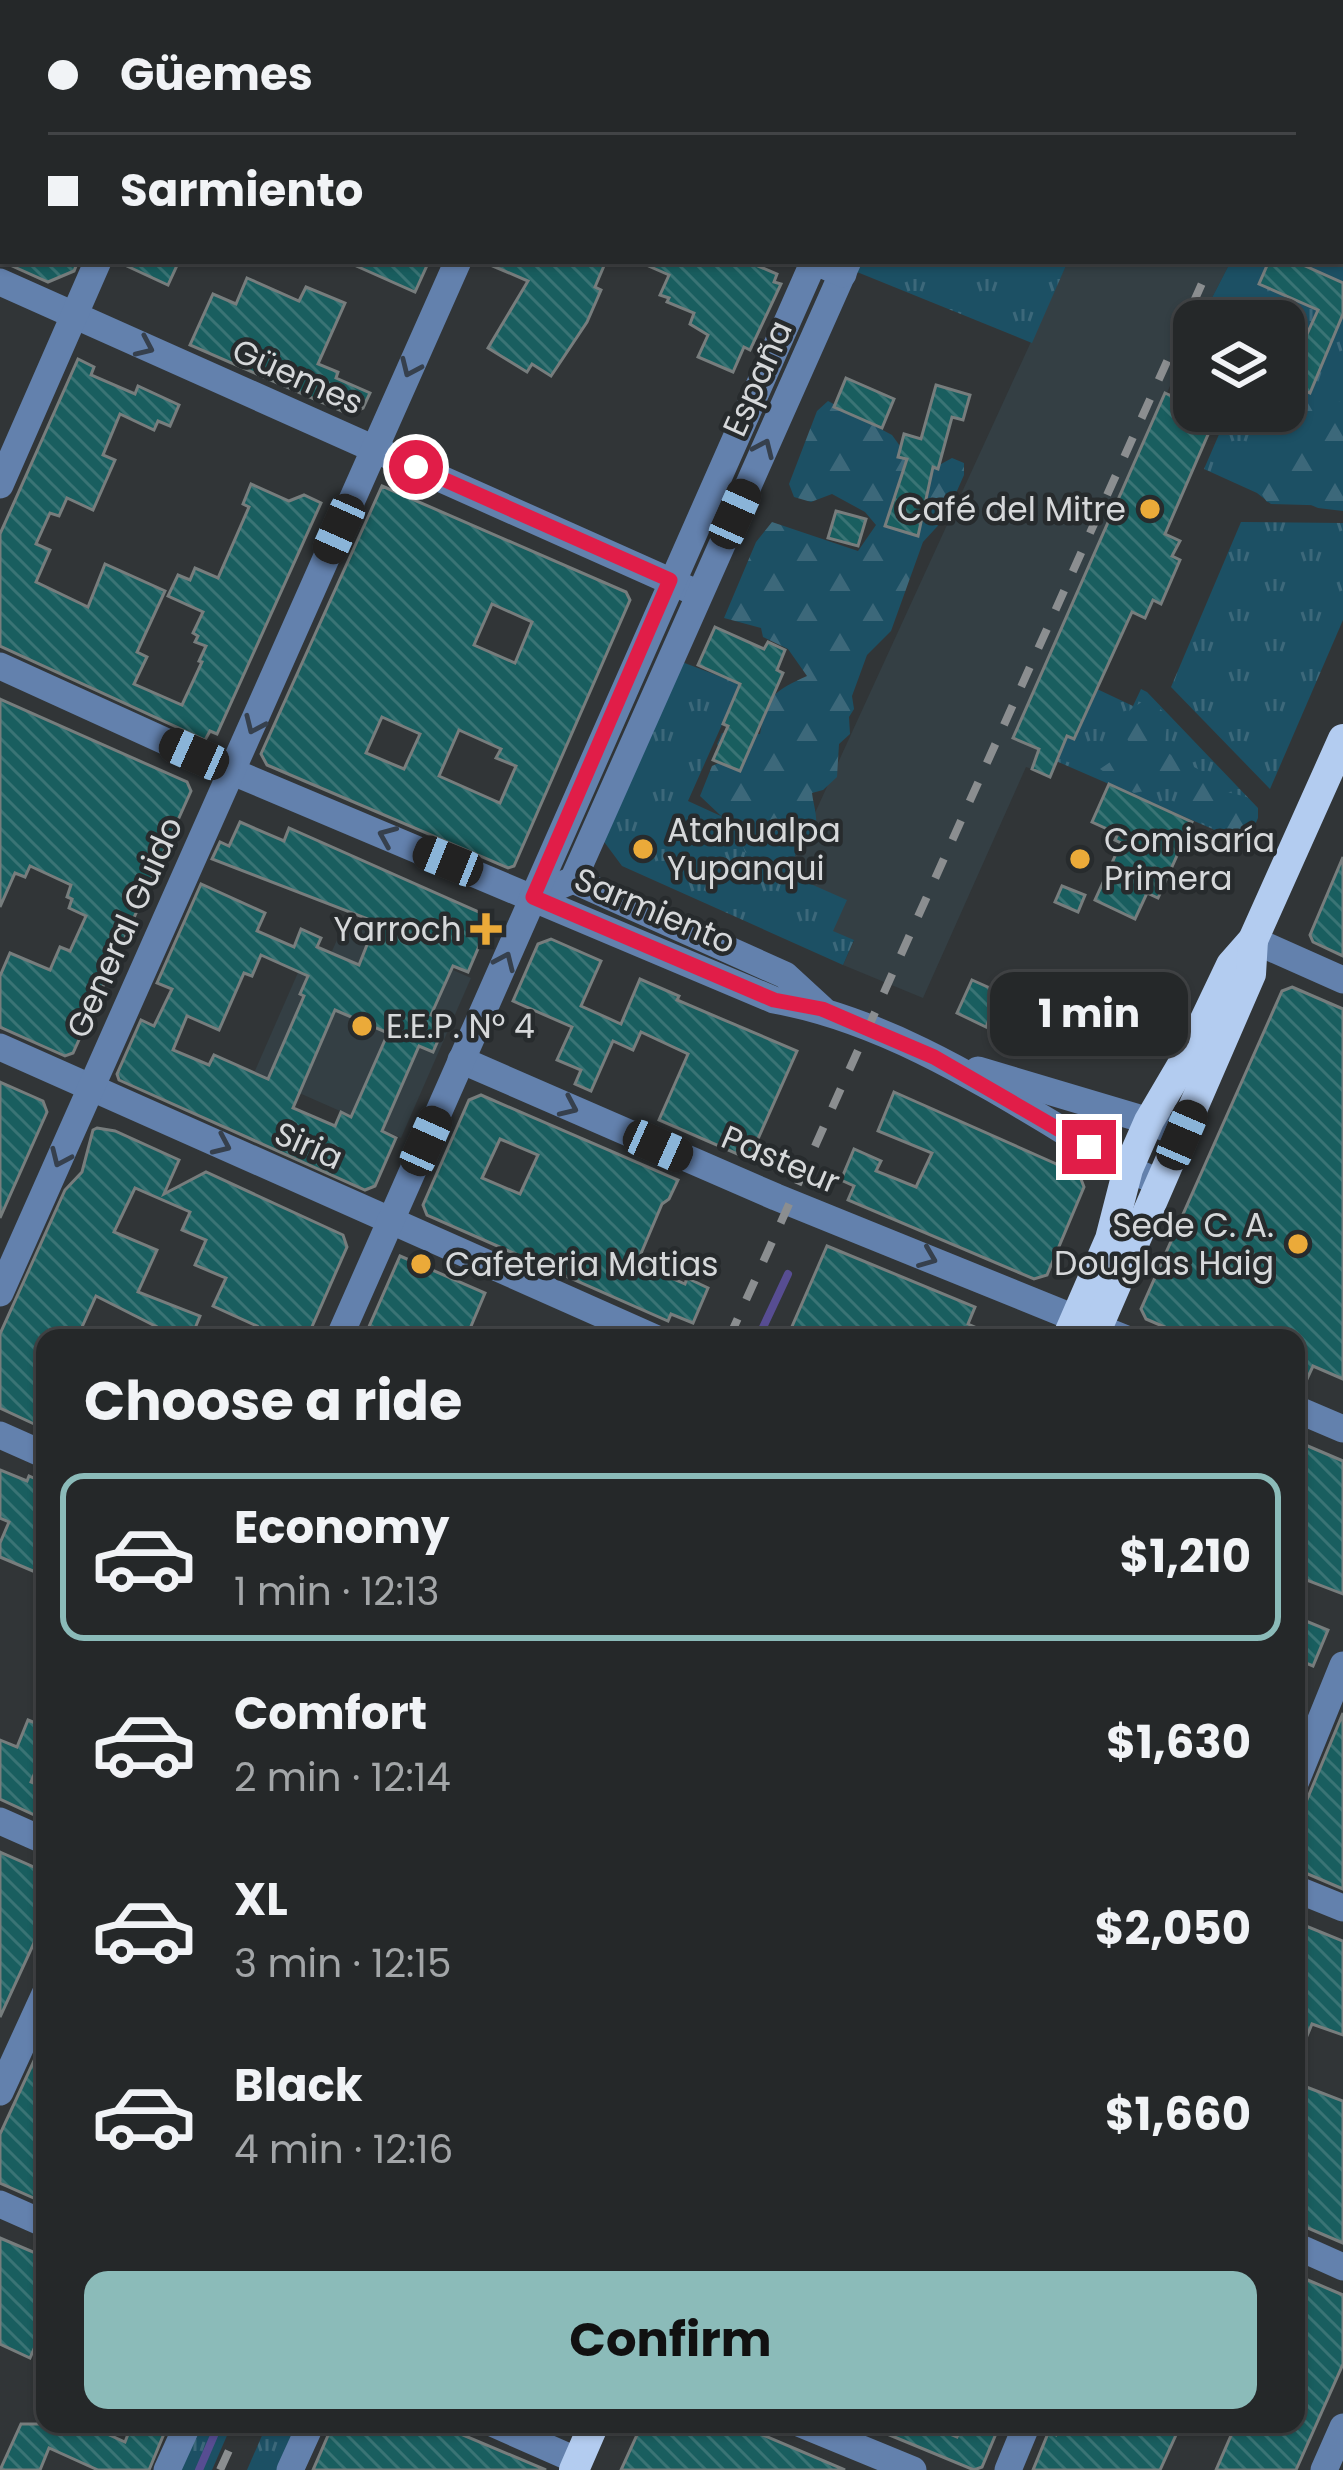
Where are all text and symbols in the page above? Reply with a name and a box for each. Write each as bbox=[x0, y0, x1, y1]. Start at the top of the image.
text: Güemes bbox=[120, 43, 313, 106]
text: Sarmiento bbox=[120, 159, 363, 222]
map controls bbox=[1173, 300, 1305, 432]
button: layers bbox=[1173, 300, 1305, 432]
street label: España bbox=[711, 313, 804, 444]
street label: Güemes bbox=[225, 327, 371, 426]
one-way arrow bbox=[133, 333, 154, 357]
one-way arrow bbox=[401, 356, 424, 377]
one-way arrow bbox=[750, 439, 774, 461]
route start bbox=[389, 440, 443, 494]
car bbox=[704, 474, 766, 554]
place label: Café del Mitre bbox=[897, 486, 1126, 533]
car bbox=[308, 489, 370, 569]
marker: Café del Mitre bbox=[1137, 496, 1163, 522]
one-way arrow bbox=[244, 713, 268, 734]
car bbox=[154, 723, 234, 785]
place label: Atahualpa Yupanqui bbox=[667, 807, 841, 892]
street label: General Guido bbox=[55, 809, 194, 1045]
place label: Comisaría Primera bbox=[1104, 817, 1275, 902]
one-way arrow bbox=[377, 826, 398, 850]
car bbox=[408, 831, 488, 891]
marker: Atahualpa Yupanqui bbox=[630, 836, 656, 862]
marker: Comisaría Primera bbox=[1067, 846, 1093, 872]
street label: Sarmiento bbox=[567, 855, 743, 965]
place label: Yarroch bbox=[334, 906, 462, 953]
marker: Yarroch bbox=[473, 916, 499, 942]
one-way arrow bbox=[491, 951, 515, 973]
callout: 1 min bbox=[990, 973, 1188, 1057]
text: 1 min bbox=[1038, 986, 1140, 1041]
place label: E.E.P. N° 4 bbox=[386, 1003, 535, 1050]
marker: E.E.P. N° 4 bbox=[349, 1013, 375, 1039]
one-way arrow bbox=[556, 1092, 578, 1116]
car bbox=[1151, 1095, 1213, 1175]
car bbox=[395, 1101, 457, 1181]
street label: Siria bbox=[267, 1110, 350, 1181]
street label: Pasteur bbox=[714, 1113, 847, 1205]
car bbox=[618, 1115, 698, 1177]
route end bbox=[1062, 1120, 1116, 1174]
one-way arrow bbox=[210, 1131, 231, 1155]
one-way arrow bbox=[50, 1145, 74, 1167]
place label: Sede C. A. Douglas Haig bbox=[1054, 1202, 1274, 1287]
marker: Sede C. A. Douglas Haig bbox=[1285, 1231, 1311, 1257]
place label: Cafeteria Matias bbox=[445, 1241, 719, 1288]
one-way arrow bbox=[916, 1244, 937, 1268]
marker: Cafeteria Matias bbox=[408, 1251, 434, 1277]
text: Choose a ride bbox=[84, 1363, 462, 1439]
text: Economy bbox=[234, 1496, 449, 1559]
icon: car bbox=[90, 1503, 198, 1611]
text: $1,210 bbox=[1120, 1525, 1251, 1588]
text: 1 min · 12:13 bbox=[234, 1564, 439, 1619]
text: Comfort bbox=[234, 1682, 427, 1745]
icon: car bbox=[90, 1689, 198, 1797]
text: $1,630 bbox=[1106, 1711, 1251, 1774]
text: 2 min · 12:14 bbox=[234, 1750, 451, 1805]
text: XL bbox=[234, 1868, 288, 1931]
icon: car bbox=[90, 1875, 198, 1983]
text: $2,050 bbox=[1095, 1897, 1251, 1960]
text: 3 min · 12:15 bbox=[234, 1936, 451, 1991]
text: Black bbox=[234, 2054, 363, 2117]
icon: car bbox=[90, 2061, 198, 2169]
text: $1,660 bbox=[1105, 2083, 1251, 2146]
text: 4 min · 12:16 bbox=[234, 2122, 453, 2177]
button: Confirm bbox=[84, 2271, 1257, 2409]

